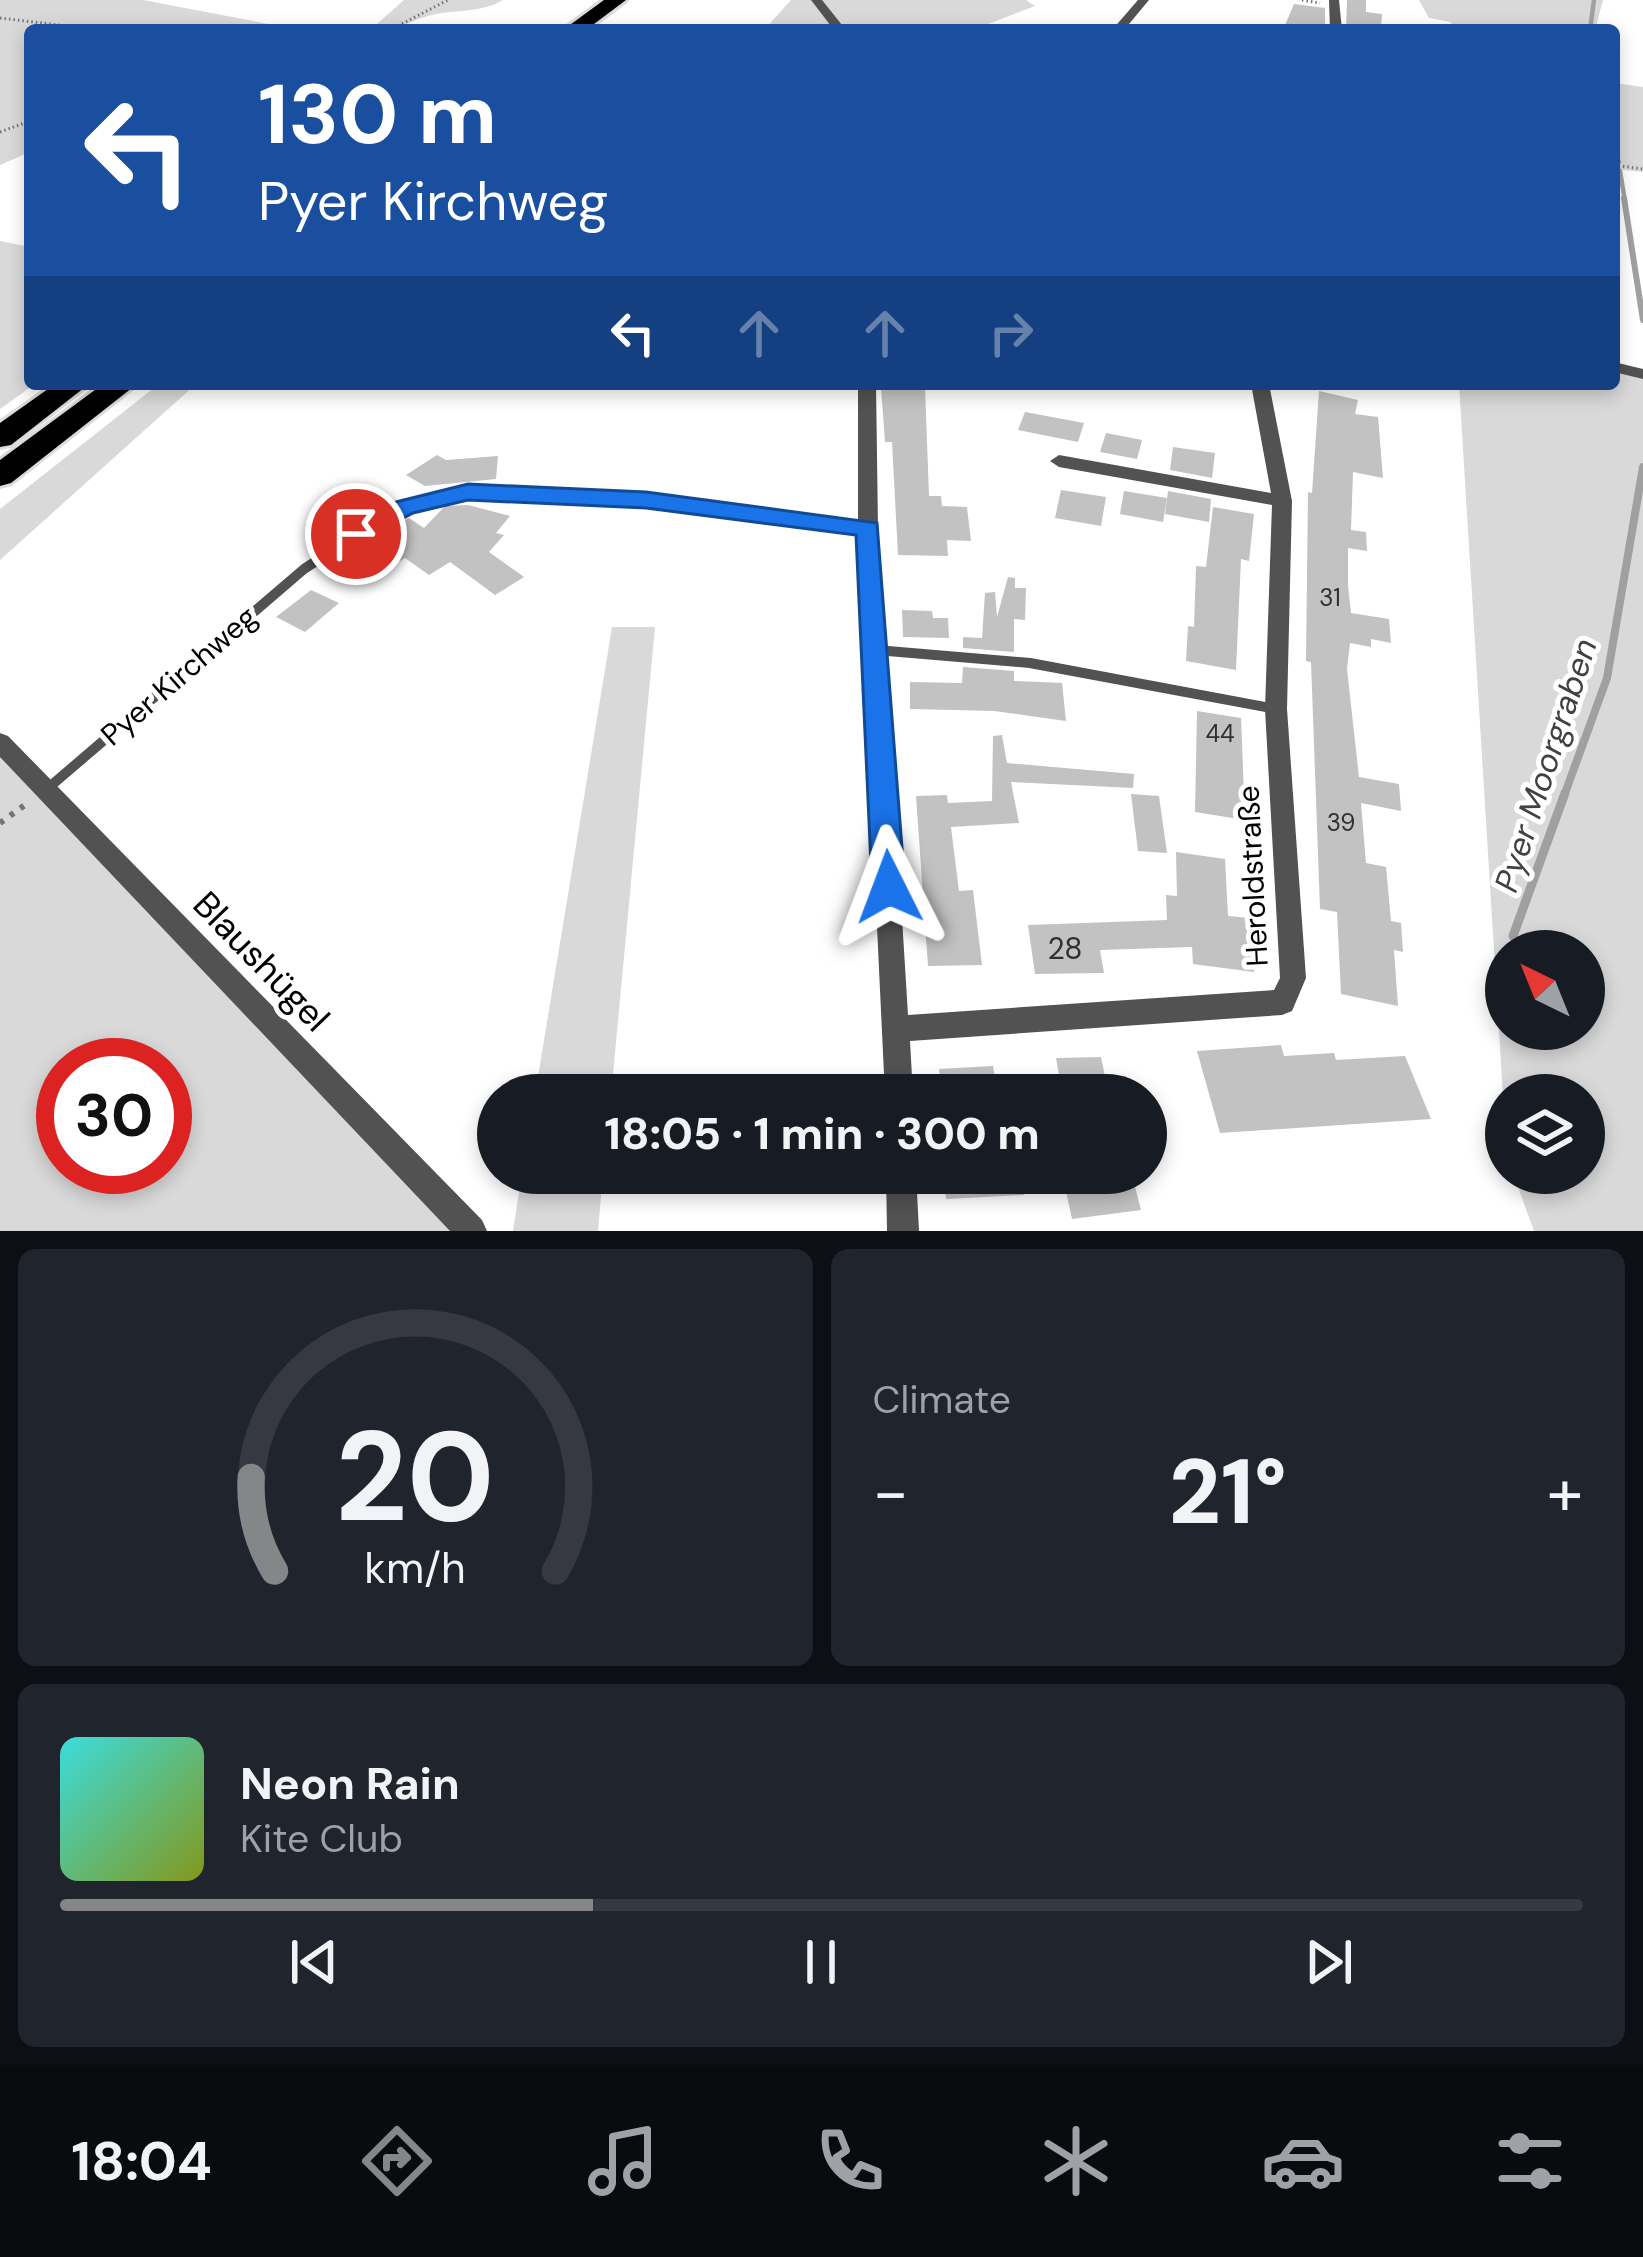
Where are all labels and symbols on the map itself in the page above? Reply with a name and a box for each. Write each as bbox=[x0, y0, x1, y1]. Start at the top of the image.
pin bbox=[305, 483, 407, 585]
house number: 31 bbox=[1319, 582, 1341, 613]
street label: Pyer Kirchweg bbox=[92, 597, 265, 754]
water label: Pyer Moorgraben bbox=[1484, 633, 1607, 897]
house number: 44 bbox=[1205, 718, 1235, 749]
street label: Heroldstraße bbox=[1228, 784, 1277, 968]
house number: 39 bbox=[1327, 807, 1355, 838]
position arrow bbox=[826, 824, 952, 950]
street label: Blaushügel bbox=[183, 881, 340, 1041]
house number: 28 bbox=[1047, 929, 1083, 968]
north arrow bbox=[1485, 930, 1605, 1050]
speed limit sign: 30 bbox=[36, 1038, 192, 1194]

